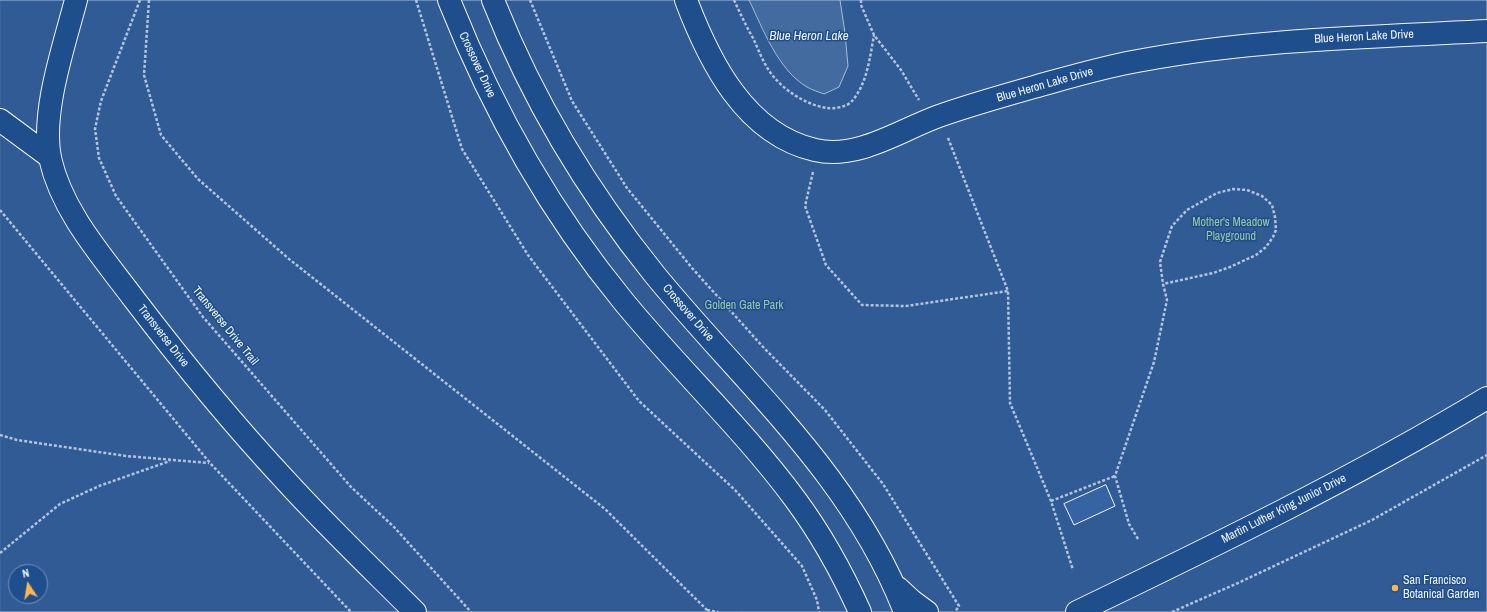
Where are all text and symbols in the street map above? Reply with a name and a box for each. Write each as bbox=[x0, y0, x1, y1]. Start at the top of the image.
street label: Blue Heron Lake Drive bbox=[1314, 27, 1414, 47]
water label: Blue Heron Lake bbox=[769, 29, 849, 45]
street label: Crossover Drive bbox=[455, 30, 499, 100]
street label: Blue Heron Lake Drive bbox=[995, 64, 1095, 106]
park label: Mother's Meadow Playground bbox=[1192, 216, 1270, 244]
street label: Crossover Drive bbox=[659, 281, 717, 345]
street label: Transverse Drive Trail bbox=[189, 284, 261, 368]
park label: Golden Gate Park bbox=[705, 299, 783, 313]
street label: Transverse Drive bbox=[134, 302, 192, 370]
street label: Martin Luther King Junior Drive bbox=[1219, 471, 1349, 547]
north arrow bbox=[8, 564, 48, 604]
text: N bbox=[21, 566, 30, 581]
place label: San Francisco Botanical Garden bbox=[1403, 574, 1480, 602]
marker: San Francisco Botanical Garden bbox=[1390, 583, 1400, 593]

